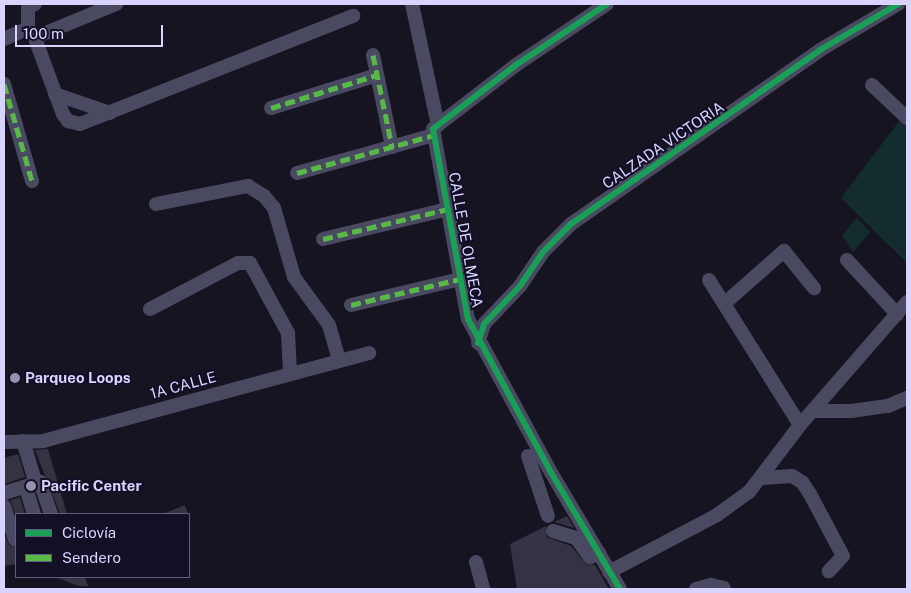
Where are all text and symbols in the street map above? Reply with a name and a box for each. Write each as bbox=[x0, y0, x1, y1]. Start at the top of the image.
scale bar bbox=[18, 15, 165, 47]
text: 100 m bbox=[23, 25, 64, 42]
street label: CALZADA VICTORIA bbox=[599, 97, 727, 193]
street label: CALLE DE OLMECA bbox=[445, 171, 487, 309]
street label: 1A CALLE bbox=[148, 368, 218, 402]
place label: Parqueo Loops bbox=[25, 369, 131, 387]
marker: Parqueo Loops bbox=[9, 372, 21, 384]
place label: Pacific Center bbox=[41, 477, 142, 495]
marker: Pacific Center bbox=[25, 480, 37, 492]
legend bbox=[15, 513, 190, 578]
text: Ciclovía bbox=[62, 524, 116, 541]
text: Sendero bbox=[62, 549, 121, 566]

